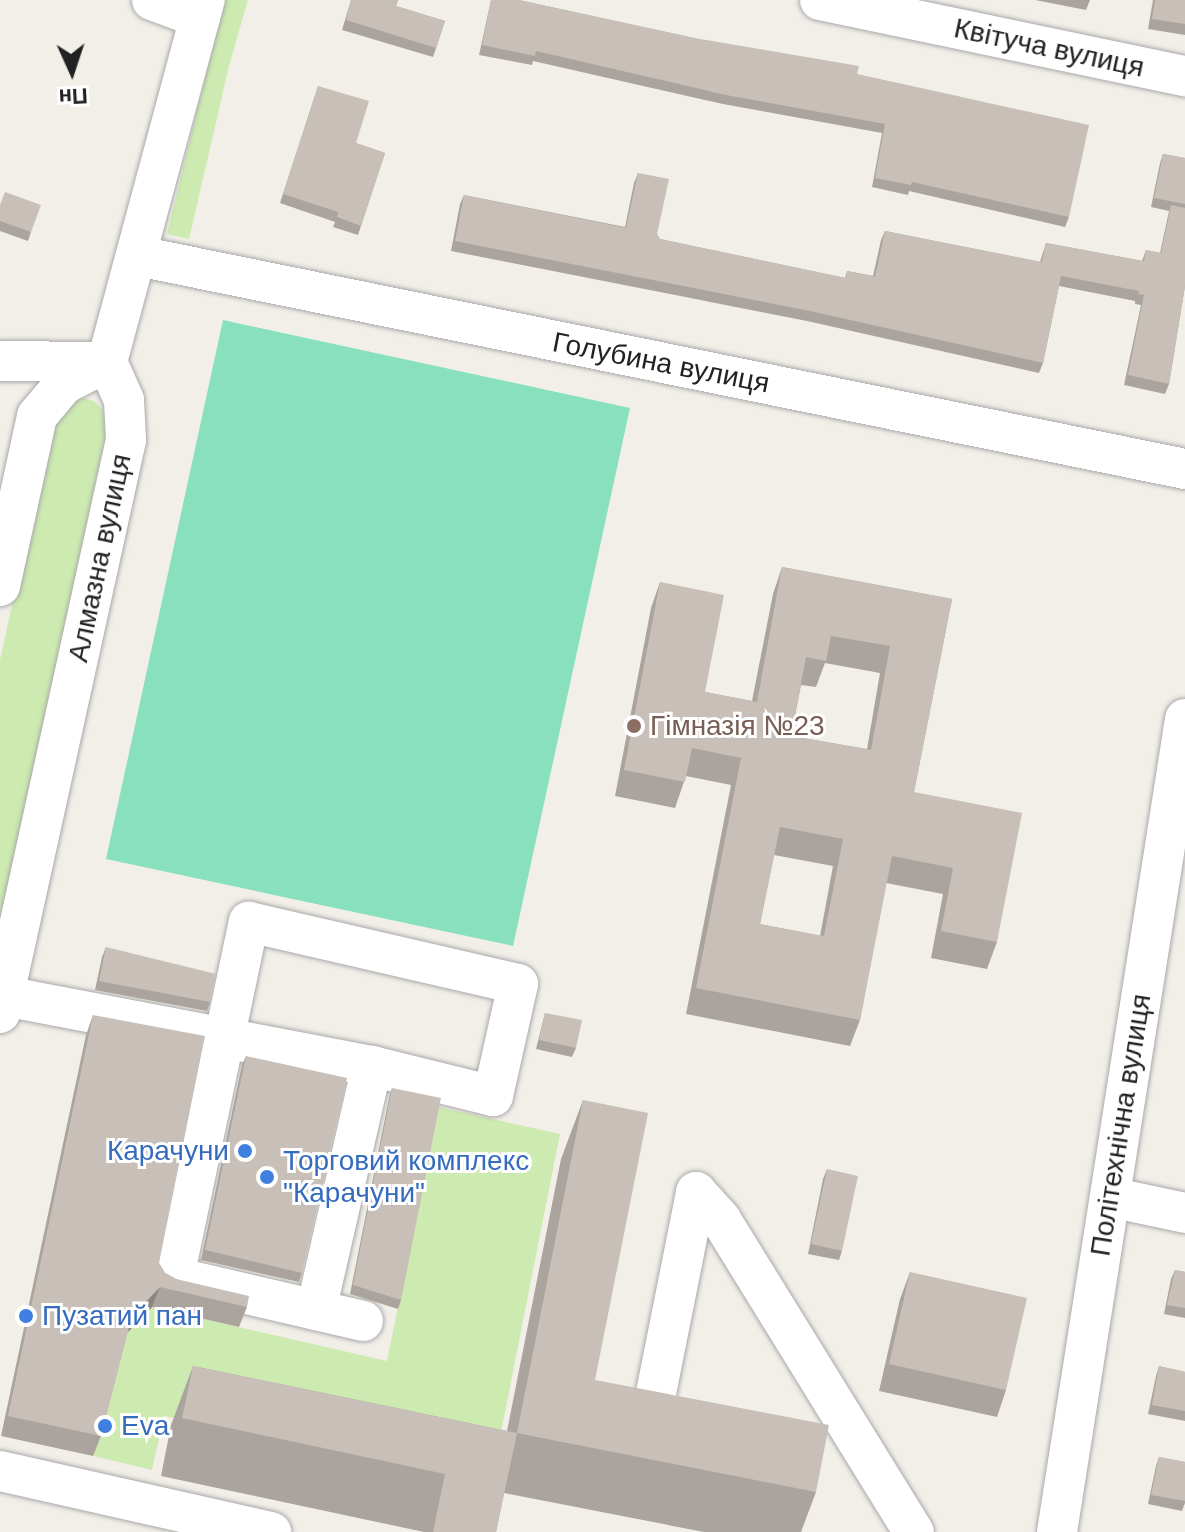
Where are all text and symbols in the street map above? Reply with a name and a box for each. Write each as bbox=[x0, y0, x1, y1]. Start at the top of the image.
street label: Квітуча вулиця bbox=[951, 11, 1147, 85]
north arrow bbox=[32, 32, 112, 112]
text: Пн bbox=[58, 83, 88, 110]
street label: Голубина вулиця bbox=[550, 325, 772, 401]
street label: Алмазна вулиця bbox=[62, 451, 138, 665]
place label: Гімназія №23 bbox=[650, 709, 825, 743]
marker: Гімназія №23 bbox=[625, 717, 643, 735]
street label: Політехнічна вулиця bbox=[1084, 991, 1158, 1259]
place label: Карачуни bbox=[107, 1134, 229, 1168]
marker: Карачуни bbox=[236, 1142, 254, 1160]
place label: Торговий комплекс "Карачуни" bbox=[283, 1144, 529, 1210]
marker: Торговий комплекс "Карачуни" bbox=[258, 1168, 276, 1186]
place label: Пузатий пан bbox=[42, 1299, 202, 1333]
marker: Пузатий пан bbox=[17, 1307, 35, 1325]
place label: Eva bbox=[121, 1409, 169, 1443]
marker: Eva bbox=[96, 1417, 114, 1435]

